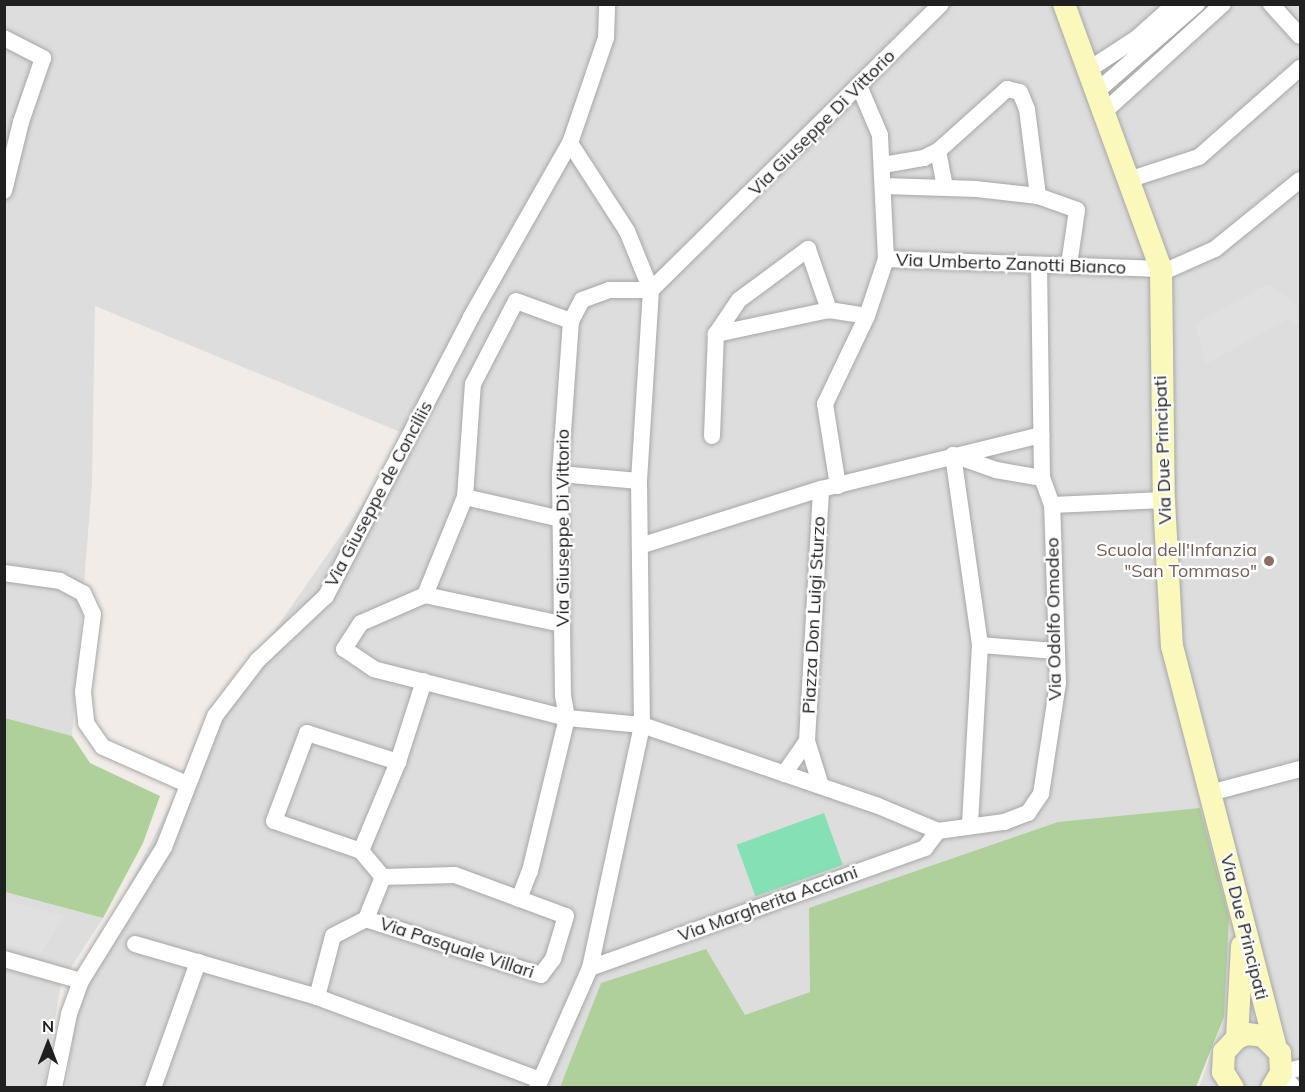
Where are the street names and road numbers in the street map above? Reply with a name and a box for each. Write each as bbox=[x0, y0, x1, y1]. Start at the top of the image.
street label: Via Giuseppe Di Vittorio bbox=[744, 45, 900, 201]
street label: Via Umberto Zanotti Bianco bbox=[896, 249, 1126, 279]
street label: Via Due Principati bbox=[1150, 375, 1176, 525]
street label: Via Giuseppe de Conciliis bbox=[321, 397, 437, 591]
street label: Via Giuseppe Di Vittorio bbox=[552, 429, 574, 627]
street label: Piazza Don Luigi Sturzo bbox=[798, 516, 830, 714]
street label: Via Odolfo Omodeo bbox=[1042, 537, 1066, 701]
street label: Via Due Principati bbox=[1216, 852, 1272, 1002]
street label: Via Margherita Acciani bbox=[675, 861, 861, 947]
street label: Via Pasquale Villari bbox=[377, 913, 537, 983]

